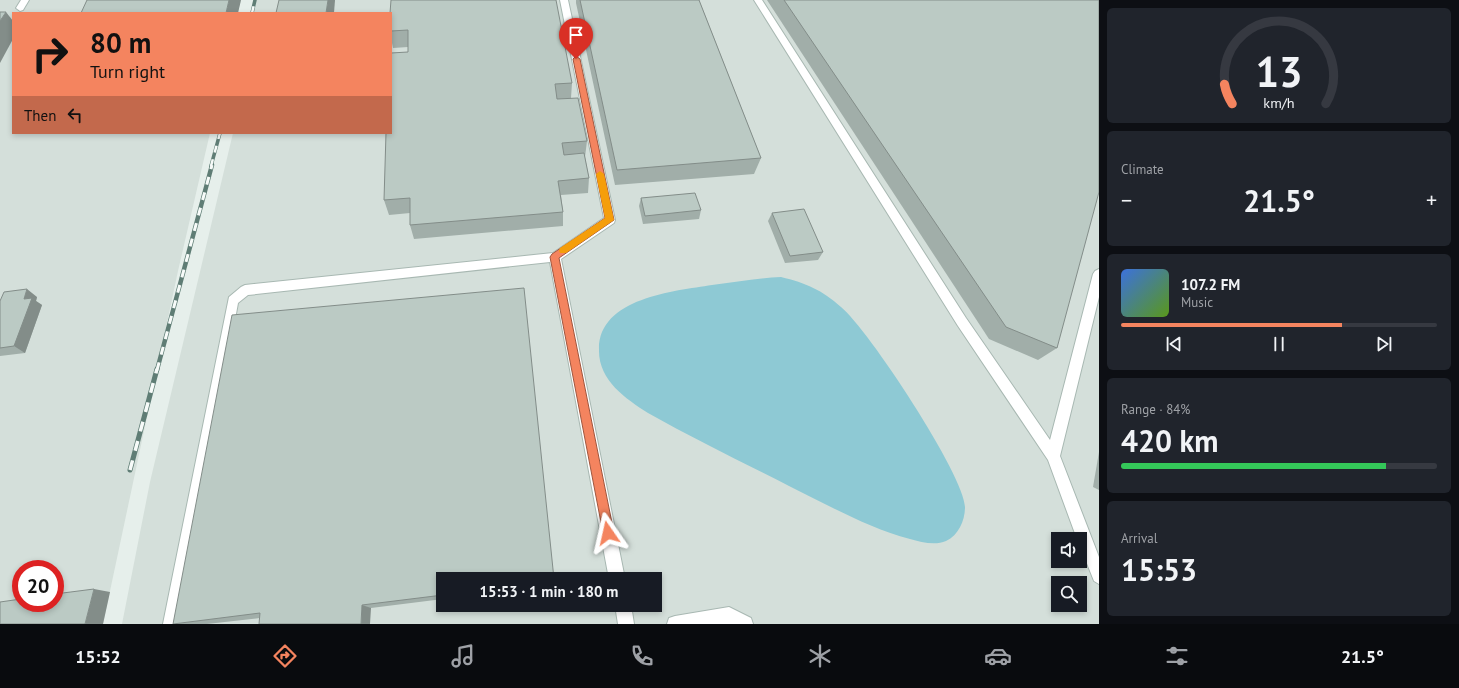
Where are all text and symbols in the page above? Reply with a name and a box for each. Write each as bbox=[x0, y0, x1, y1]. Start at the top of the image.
pin bbox=[559, 18, 593, 59]
text: 80 m bbox=[90, 24, 151, 61]
icon: arrive bbox=[565, 24, 587, 46]
icon: right bbox=[24, 28, 76, 80]
text: 13 bbox=[1255, 44, 1303, 97]
text: Turn right bbox=[90, 60, 165, 83]
text: km/h bbox=[1263, 92, 1295, 111]
icon: left bbox=[64, 104, 86, 126]
text: Then bbox=[24, 106, 56, 125]
text: Climate bbox=[1121, 161, 1164, 178]
text: 21.5° bbox=[1243, 181, 1315, 220]
text: − bbox=[1121, 186, 1132, 214]
text: + bbox=[1426, 186, 1437, 214]
text: 107.2 FM bbox=[1181, 275, 1240, 294]
text: Music bbox=[1181, 294, 1213, 311]
icon: previous bbox=[1163, 333, 1185, 355]
icon: pause bbox=[1268, 333, 1290, 355]
icon: next bbox=[1373, 333, 1395, 355]
text: Range · 84% bbox=[1121, 401, 1190, 418]
text: 420 km bbox=[1121, 421, 1219, 460]
position arrow bbox=[587, 512, 629, 554]
text: Arrival bbox=[1121, 530, 1157, 547]
map controls bbox=[1051, 532, 1087, 612]
button: sound bbox=[1051, 532, 1087, 568]
text: 15:53 bbox=[1121, 550, 1197, 589]
speed limit sign: 20 bbox=[12, 560, 64, 612]
button: search bbox=[1051, 576, 1087, 612]
text: 15:53 · 1 min · 180 m bbox=[480, 582, 618, 601]
icon: directions bbox=[271, 642, 299, 670]
icon: music bbox=[449, 642, 477, 670]
icon: phone bbox=[628, 642, 656, 670]
icon: climate bbox=[806, 642, 834, 670]
icon: car bbox=[984, 642, 1012, 670]
icon: filters bbox=[1163, 642, 1191, 670]
text: 15:52 bbox=[75, 645, 121, 668]
text: 21.5° bbox=[1341, 645, 1384, 668]

